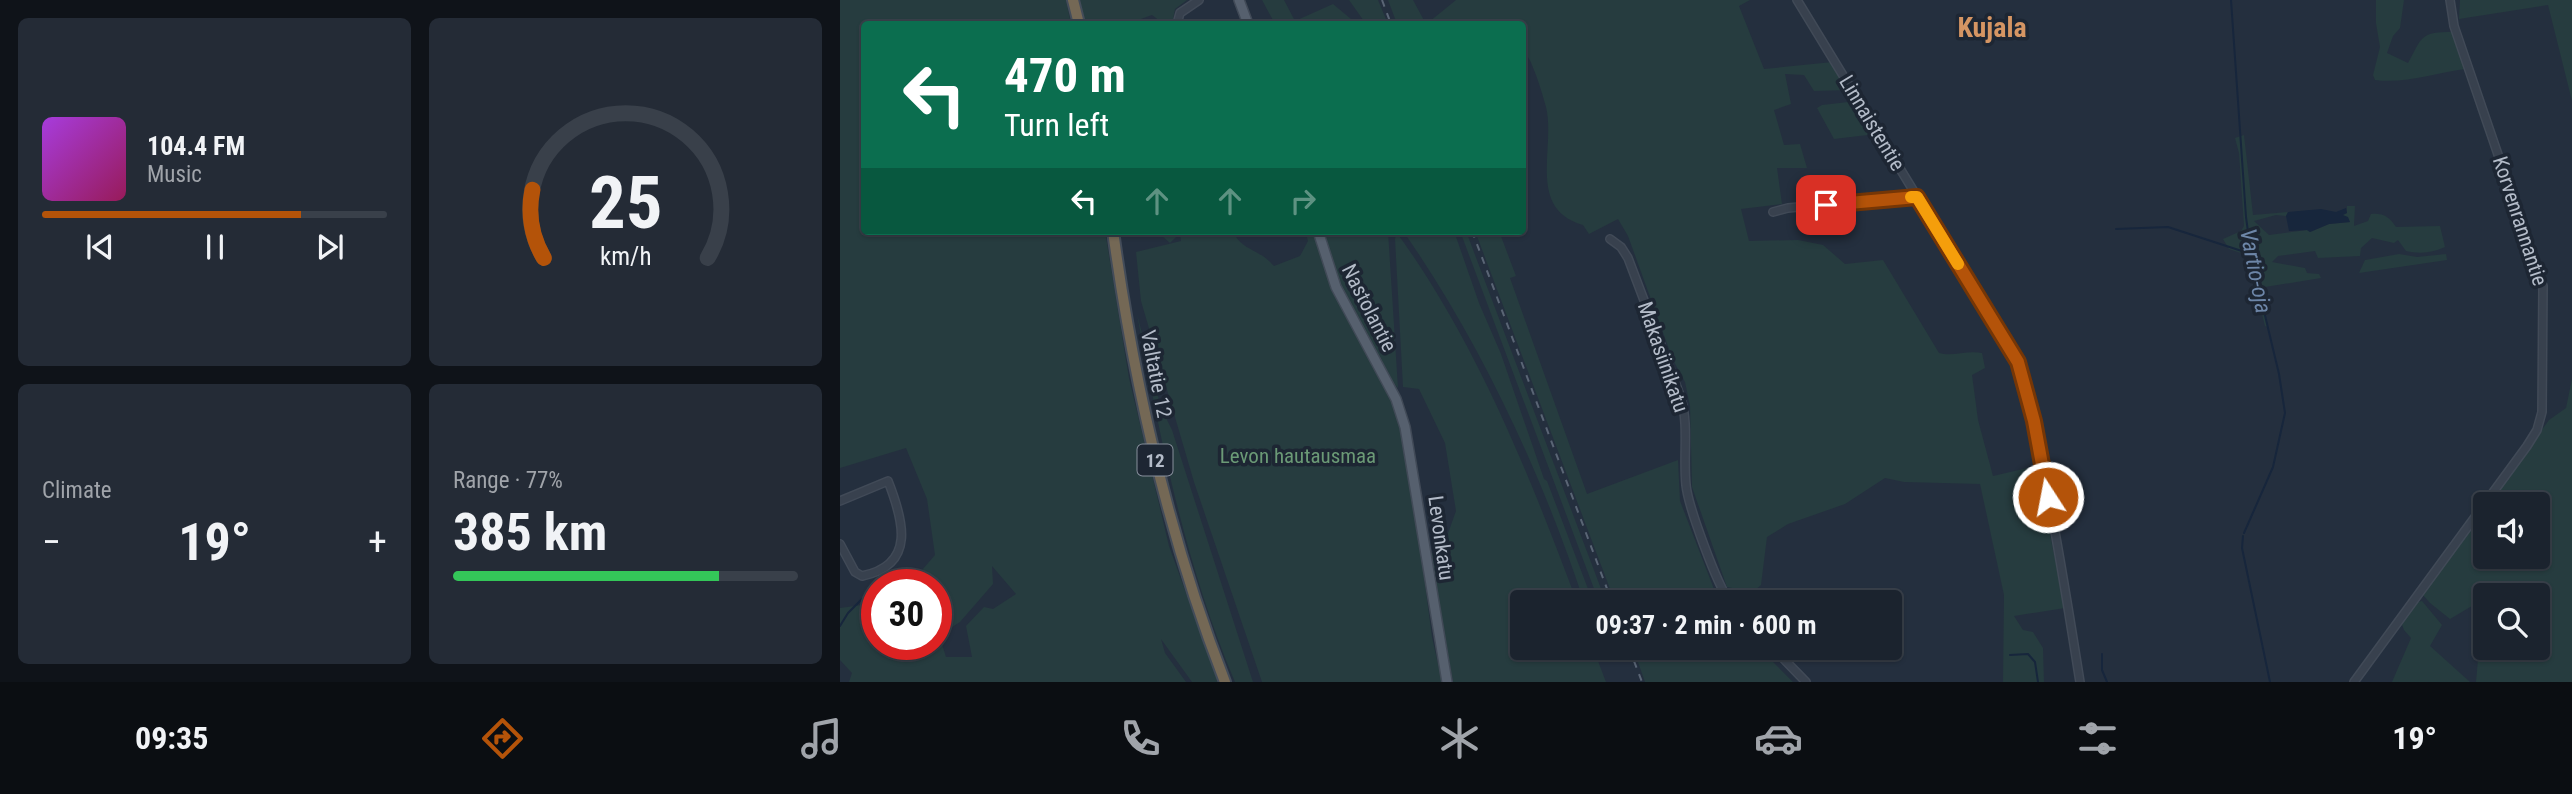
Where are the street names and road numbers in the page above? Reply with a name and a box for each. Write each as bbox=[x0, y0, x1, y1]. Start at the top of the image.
street label: Linnaistentie bbox=[1834, 71, 1910, 175]
street label: Korvenrannantie bbox=[2488, 153, 2552, 289]
street label: Nastolantie bbox=[1337, 260, 1401, 356]
street label: Makasiinikatu bbox=[1633, 298, 1693, 416]
street label: Valtatie 12 bbox=[1136, 328, 1176, 420]
road number: 12 bbox=[1138, 444, 1172, 475]
street label: Levonkatu bbox=[1423, 494, 1459, 582]

